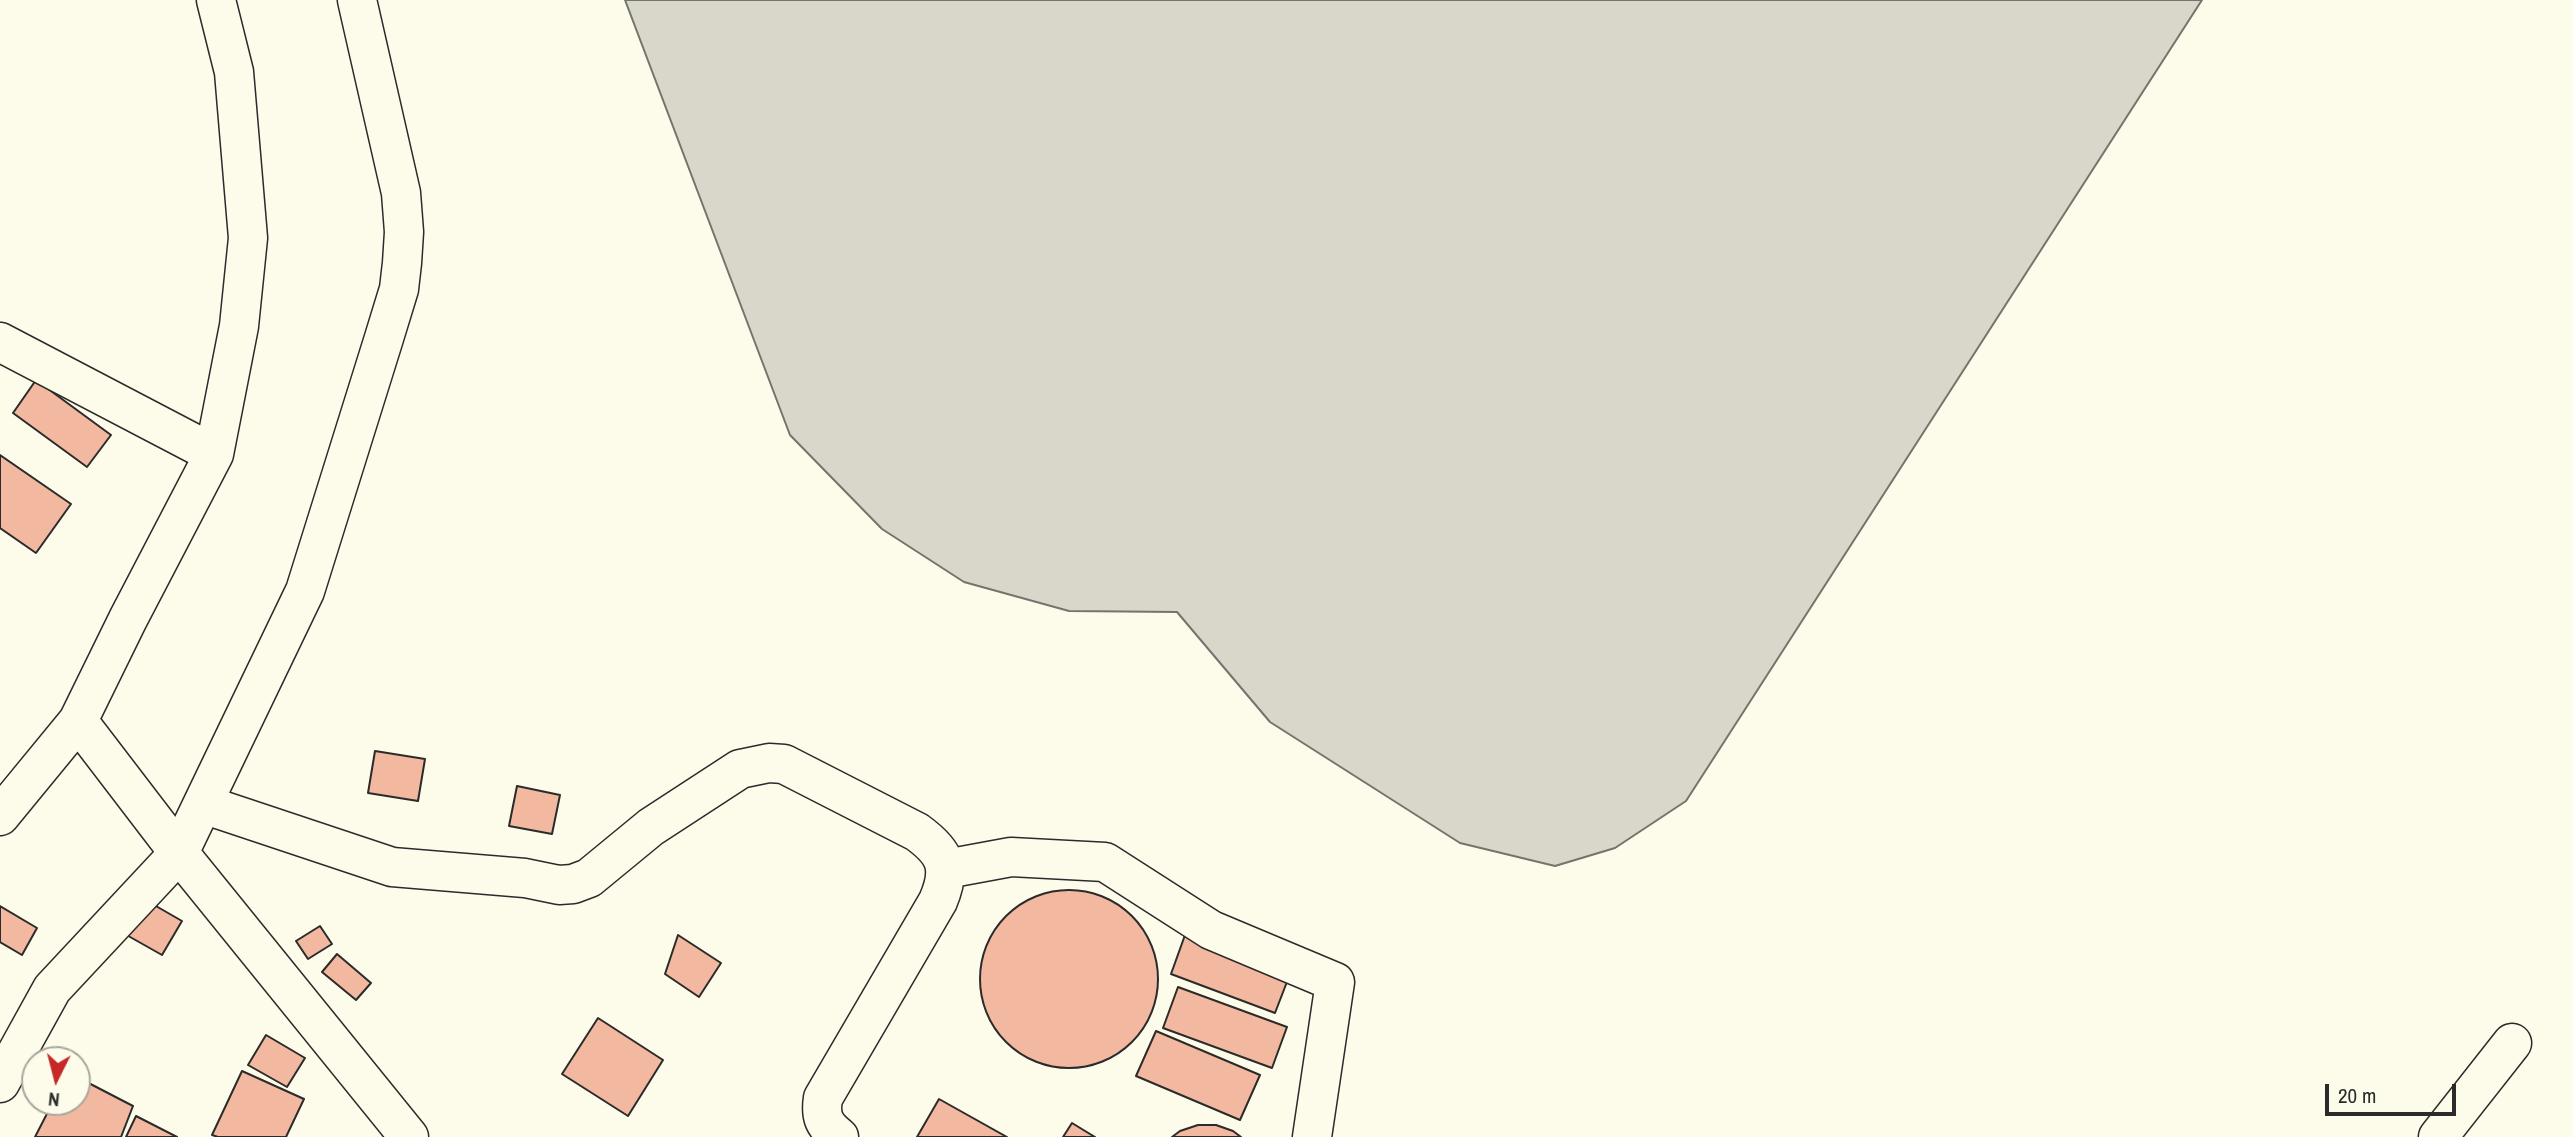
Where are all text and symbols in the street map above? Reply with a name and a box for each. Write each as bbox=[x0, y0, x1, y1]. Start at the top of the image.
north arrow bbox=[21, 1046, 91, 1116]
scale bar bbox=[2328, 1070, 2459, 1114]
text: 20 m bbox=[2338, 1081, 2376, 1110]
text: N bbox=[47, 1086, 61, 1113]

